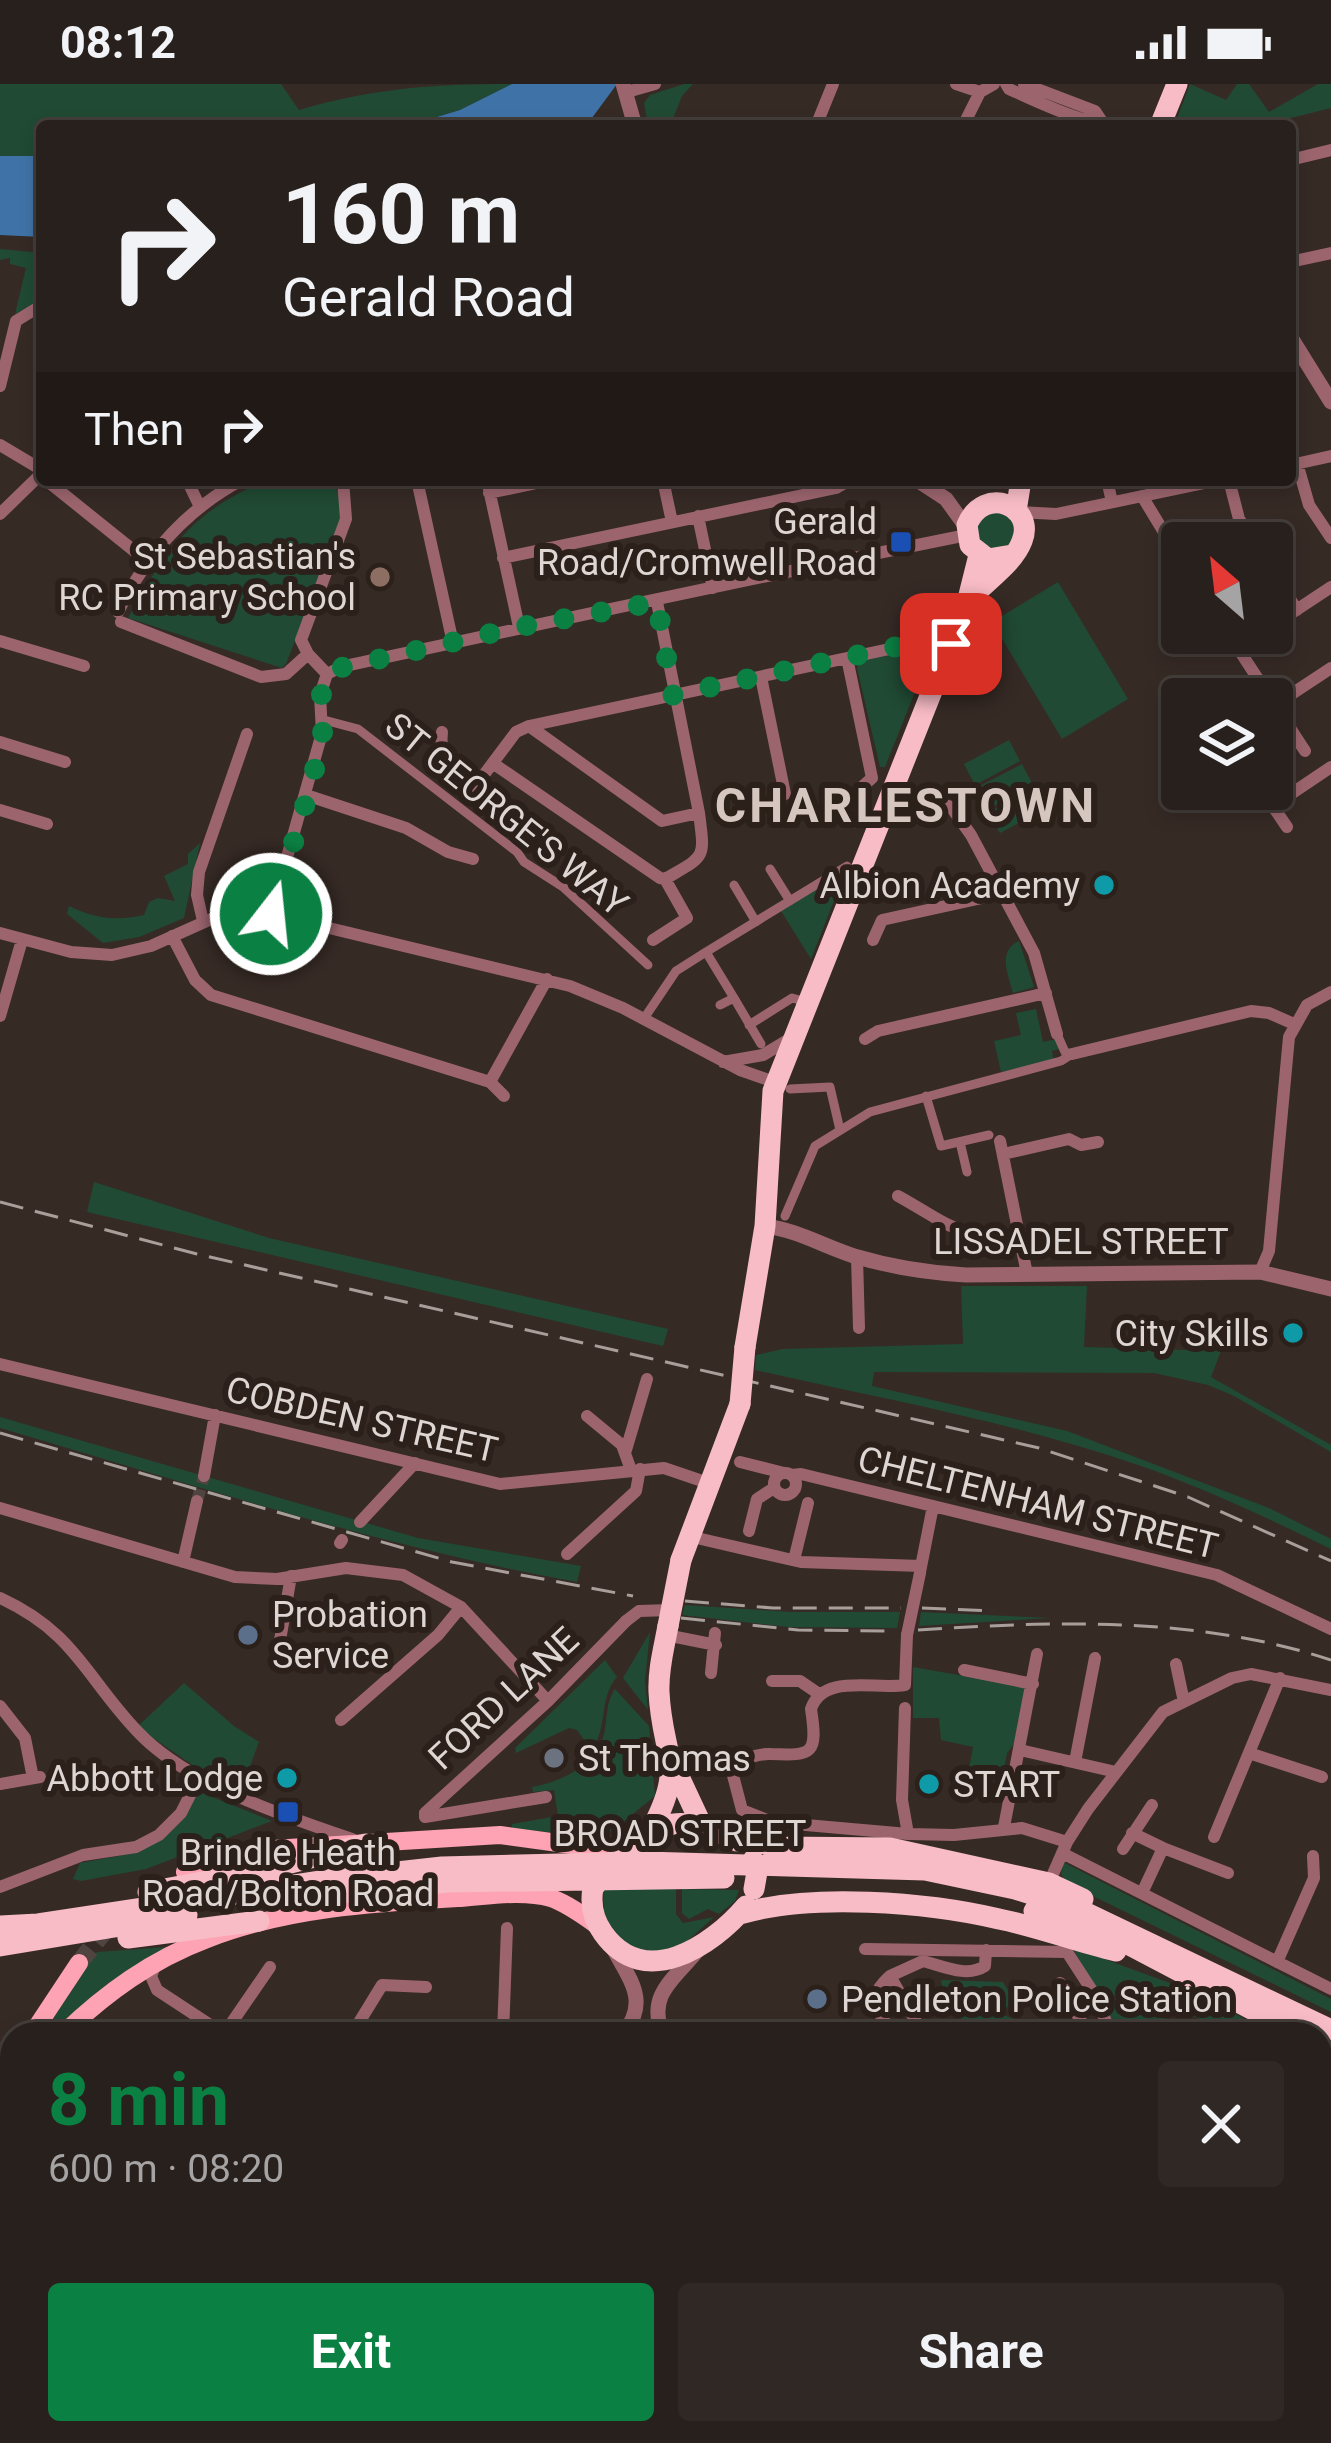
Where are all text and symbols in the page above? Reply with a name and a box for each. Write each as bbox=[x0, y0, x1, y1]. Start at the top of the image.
text: 08:12 bbox=[60, 16, 176, 69]
text: 160 m bbox=[282, 165, 520, 264]
icon: right bbox=[84, 168, 240, 324]
text: Gerald Road bbox=[282, 266, 575, 329]
icon: right bbox=[208, 396, 274, 462]
text: Then bbox=[84, 403, 184, 456]
place label: Gerald Road/Cromwell Road bbox=[537, 501, 877, 584]
north arrow bbox=[1161, 522, 1293, 654]
map controls bbox=[1161, 522, 1293, 810]
marker: Gerald Road/Cromwell Road bbox=[888, 529, 914, 555]
place label: St Sebastian's RC Primary School bbox=[58, 536, 356, 619]
marker: St Sebastian's RC Primary School bbox=[367, 564, 393, 590]
pin bbox=[900, 593, 1002, 695]
icon: arrive bbox=[918, 611, 984, 677]
button: layers bbox=[1161, 678, 1293, 810]
street label: ST GEORGE'S WAY bbox=[377, 704, 636, 925]
district label: CHARLESTOWN bbox=[715, 777, 1097, 834]
position arrow bbox=[208, 851, 334, 977]
place label: Albion Academy bbox=[820, 865, 1080, 907]
marker: Albion Academy bbox=[1091, 872, 1117, 898]
street label: LISSADEL STREET bbox=[933, 1221, 1229, 1263]
place label: City Skills bbox=[1115, 1313, 1269, 1355]
marker: City Skills bbox=[1280, 1320, 1306, 1346]
street label: COBDEN STREET bbox=[222, 1368, 502, 1472]
street label: CHELTENHAM STREET bbox=[853, 1438, 1222, 1568]
place label: Probation Service bbox=[272, 1594, 428, 1677]
street label: FORD LANE bbox=[420, 1619, 587, 1778]
marker: Probation Service bbox=[235, 1622, 261, 1648]
place label: St Thomas bbox=[578, 1738, 751, 1780]
marker: St Thomas bbox=[541, 1745, 567, 1771]
place label: Abbott Lodge bbox=[47, 1758, 263, 1800]
place label: START bbox=[953, 1764, 1060, 1806]
marker: Abbott Lodge bbox=[274, 1765, 300, 1791]
marker: START bbox=[916, 1771, 942, 1797]
marker: Brindle Heath Road/Bolton Road bbox=[275, 1799, 301, 1825]
street label: BROAD STREET bbox=[554, 1813, 806, 1855]
place label: Brindle Heath Road/Bolton Road bbox=[142, 1832, 434, 1915]
place label: Pendleton Police Station bbox=[841, 1979, 1232, 2021]
marker: Pendleton Police Station bbox=[804, 1986, 830, 2012]
text: 8 min bbox=[48, 2058, 229, 2143]
button: close bbox=[1158, 2061, 1284, 2187]
text: 600 m · 08:20 bbox=[48, 2146, 284, 2192]
button: Exit bbox=[48, 2283, 654, 2421]
button: Share bbox=[678, 2283, 1284, 2421]

